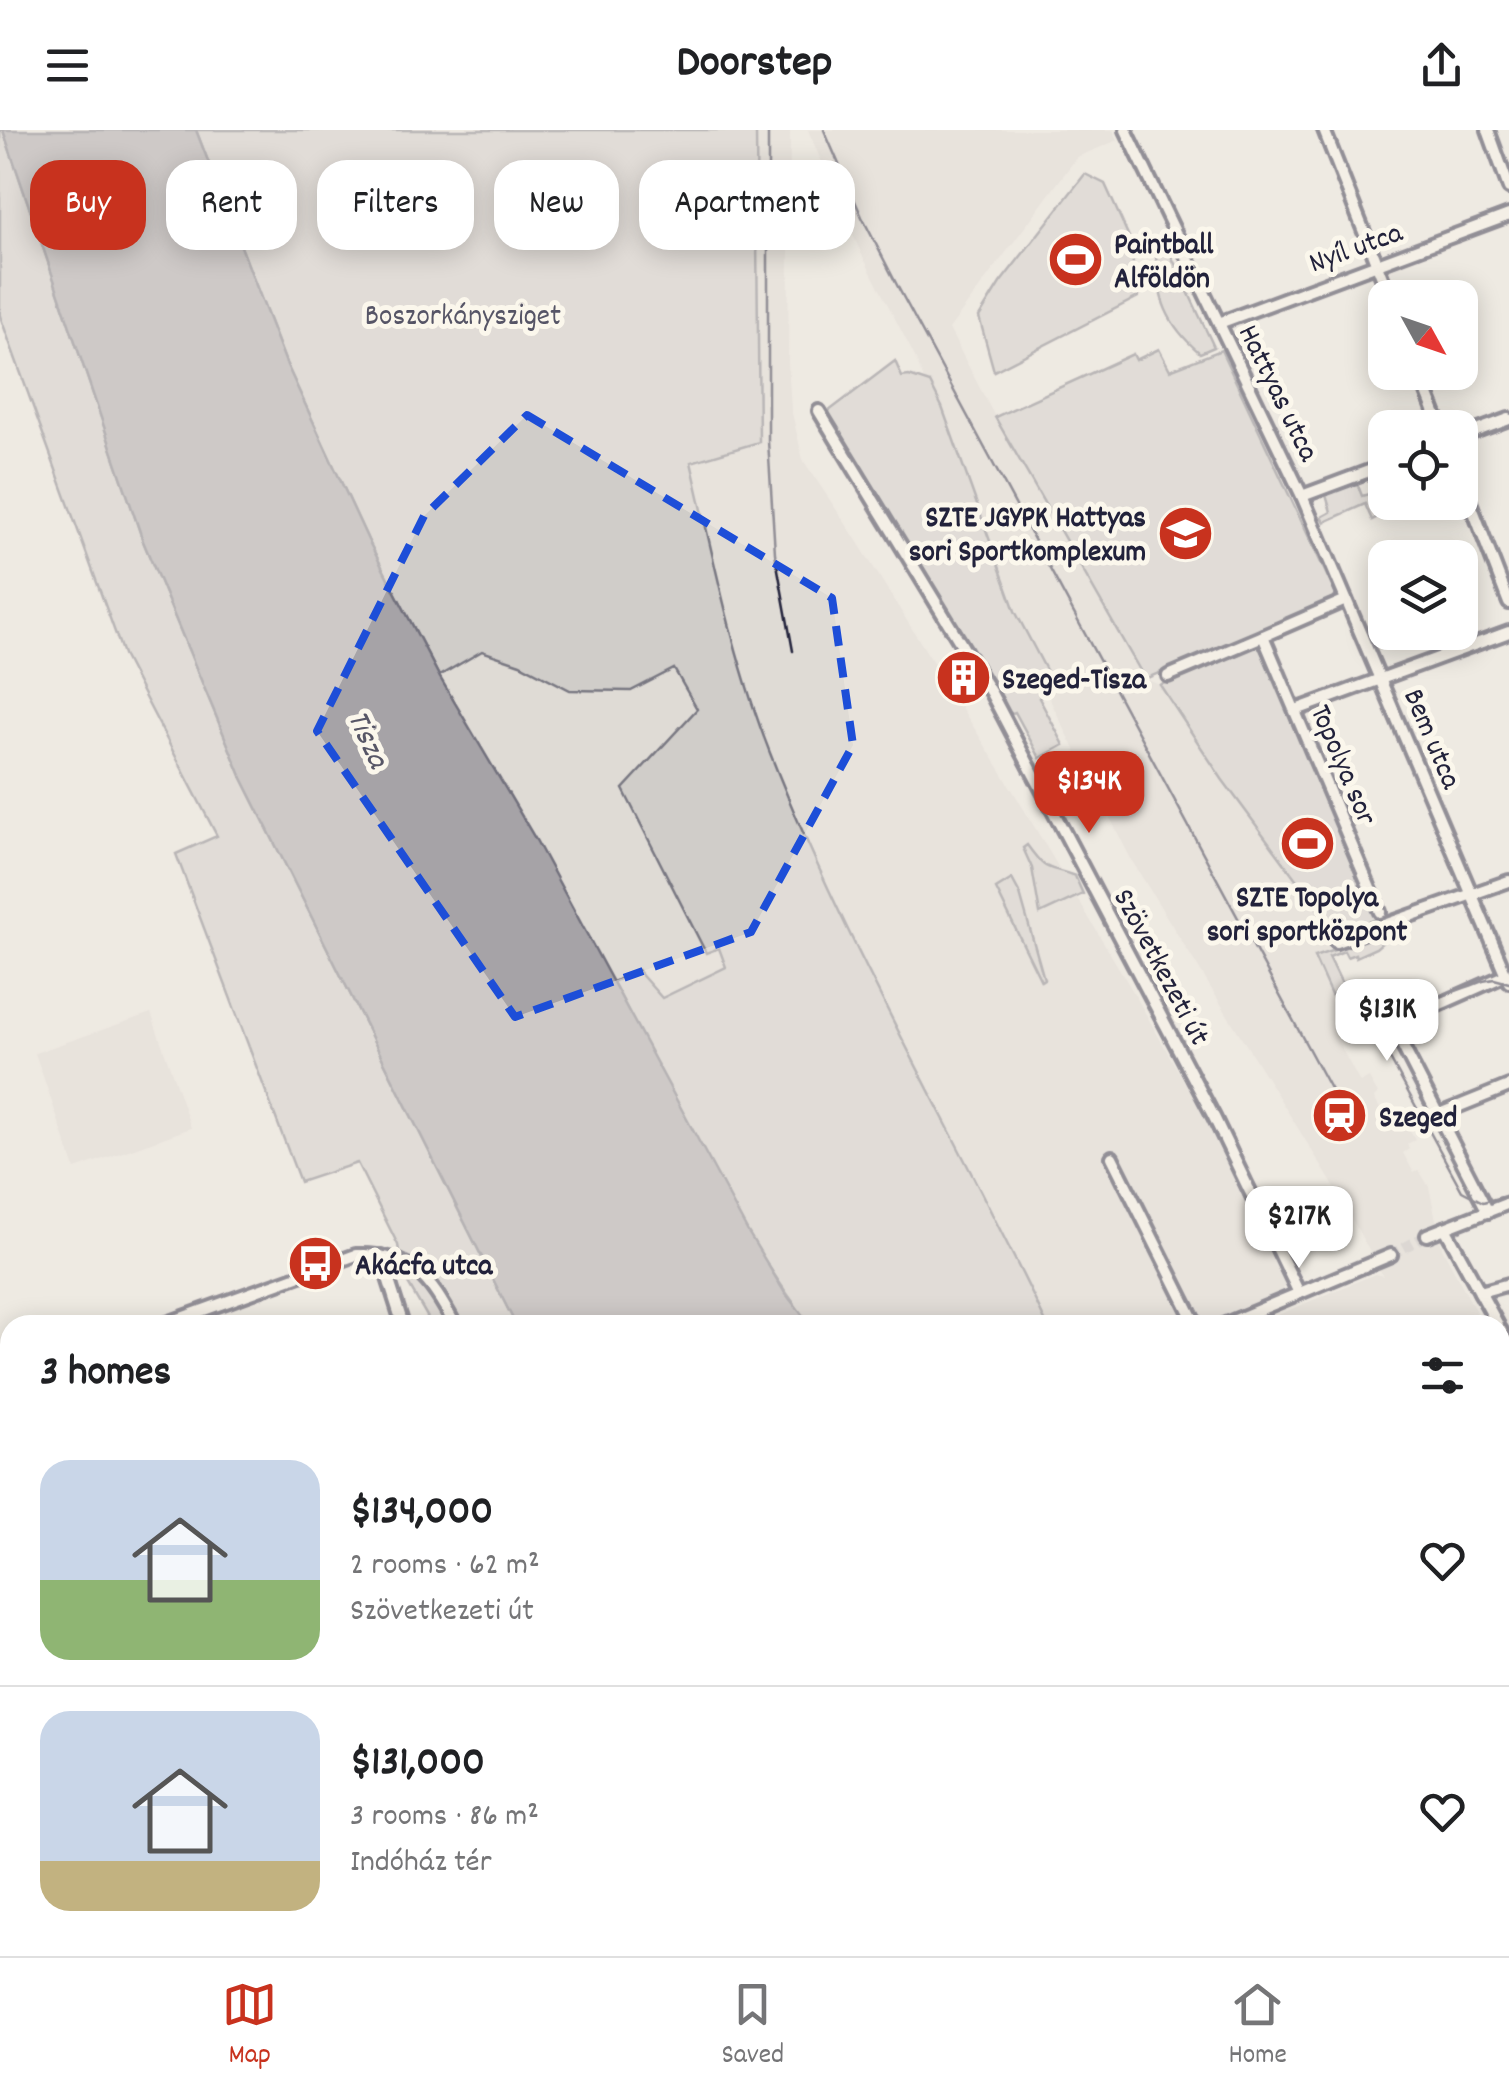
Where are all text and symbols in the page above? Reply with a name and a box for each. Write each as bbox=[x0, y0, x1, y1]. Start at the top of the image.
text: Doorstep bbox=[676, 33, 833, 97]
icon: menu bbox=[40, 38, 95, 93]
icon: share bbox=[1414, 38, 1469, 93]
chip: Buy bbox=[30, 160, 146, 250]
chip: Rent bbox=[166, 160, 297, 250]
chip: Filters bbox=[317, 160, 474, 250]
chip: New bbox=[494, 160, 619, 250]
chip: Apartment bbox=[639, 160, 855, 250]
street label: Nyíl utca bbox=[1304, 213, 1410, 287]
place label: Paintball Alföldön bbox=[1114, 226, 1214, 303]
sports icon: Paintball Alföldön bbox=[1045, 230, 1105, 290]
north arrow bbox=[1368, 280, 1478, 390]
map controls bbox=[1368, 280, 1478, 650]
park label: Boszorkánysziget bbox=[365, 297, 561, 340]
street label: Hattyas utca bbox=[1224, 318, 1328, 470]
button: locate bbox=[1368, 410, 1478, 520]
place label: SZTE JGYPK Hattyas sori Sportkomplexum bbox=[909, 499, 1146, 576]
school or university icon: SZTE JGYPK Hattyas sori Sportkomplexum bbox=[1155, 503, 1215, 563]
button: layers bbox=[1368, 540, 1478, 650]
building icon: Szeged-Tisza bbox=[933, 648, 993, 708]
place label: Szeged-Tisza bbox=[1002, 661, 1147, 704]
street label: Bem utca bbox=[1390, 683, 1471, 797]
street label: Topolya sor bbox=[1296, 699, 1385, 833]
water label: Tisza bbox=[332, 704, 399, 778]
pin: $134K bbox=[1019, 751, 1159, 836]
text: $134K bbox=[1056, 760, 1122, 806]
sports icon: SZTE Topolya sori sportközpont bbox=[1277, 813, 1337, 873]
place label: SZTE Topolya sori sportközpont bbox=[1207, 879, 1407, 956]
street label: Szövetkezeti út bbox=[1100, 882, 1218, 1054]
pin: $131K bbox=[1317, 979, 1457, 1064]
text: $131K bbox=[1357, 988, 1417, 1034]
station icon: Szeged bbox=[1310, 1086, 1370, 1146]
place label: Szeged bbox=[1379, 1099, 1457, 1142]
pin: $217K bbox=[1229, 1186, 1369, 1271]
text: $217K bbox=[1267, 1195, 1331, 1241]
bus stop icon: Akácfa utca bbox=[286, 1234, 346, 1294]
place label: Akácfa utca bbox=[355, 1247, 493, 1290]
text: 3 homes bbox=[40, 1345, 171, 1405]
icon: filters bbox=[1415, 1348, 1470, 1403]
text: $134,000 bbox=[350, 1484, 493, 1544]
icon: home bbox=[120, 1500, 240, 1620]
icon: heart bbox=[1415, 1533, 1470, 1588]
text: 2 rooms · 62 m² bbox=[350, 1544, 540, 1590]
text: Szövetkezeti út bbox=[350, 1590, 534, 1636]
text: $131,000 bbox=[350, 1735, 485, 1795]
icon: home bbox=[120, 1751, 240, 1871]
icon: heart bbox=[1415, 1784, 1470, 1839]
text: 3 rooms · 86 m² bbox=[350, 1795, 539, 1841]
text: Indóház tér bbox=[350, 1841, 492, 1887]
tab: Map bbox=[222, 1977, 277, 2077]
tab: Saved bbox=[722, 1977, 784, 2077]
tab: Home bbox=[1228, 1977, 1287, 2077]

